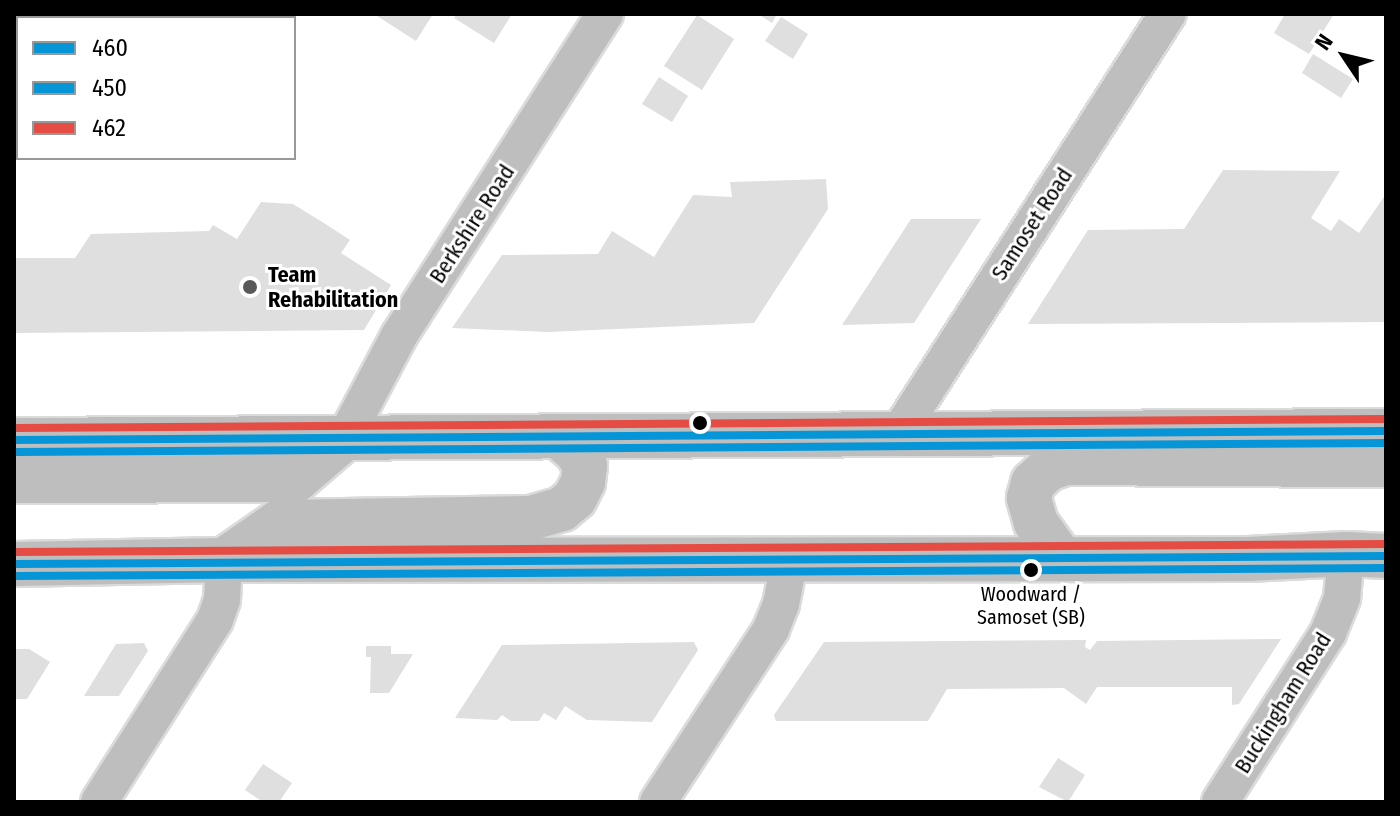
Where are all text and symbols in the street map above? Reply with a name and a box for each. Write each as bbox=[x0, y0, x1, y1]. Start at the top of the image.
legend bbox=[16, 16, 296, 160]
north arrow bbox=[1304, 16, 1384, 96]
text: N bbox=[1309, 29, 1339, 55]
text: 460 bbox=[92, 34, 128, 62]
text: 450 bbox=[92, 74, 127, 102]
text: 462 bbox=[92, 114, 126, 142]
street label: Berkshire Road bbox=[424, 160, 520, 288]
street label: Samoset Road bbox=[986, 163, 1078, 285]
place label: Team Rehabilitation bbox=[268, 261, 398, 312]
marker: Team Rehabilitation bbox=[239, 276, 261, 298]
unlabelled marker bbox=[692, 415, 708, 431]
marker: Woodward / Samoset (SB) bbox=[1023, 562, 1039, 578]
place label: Woodward / Samoset (SB) bbox=[977, 582, 1085, 629]
street label: Buckingham Road bbox=[1229, 628, 1337, 778]

